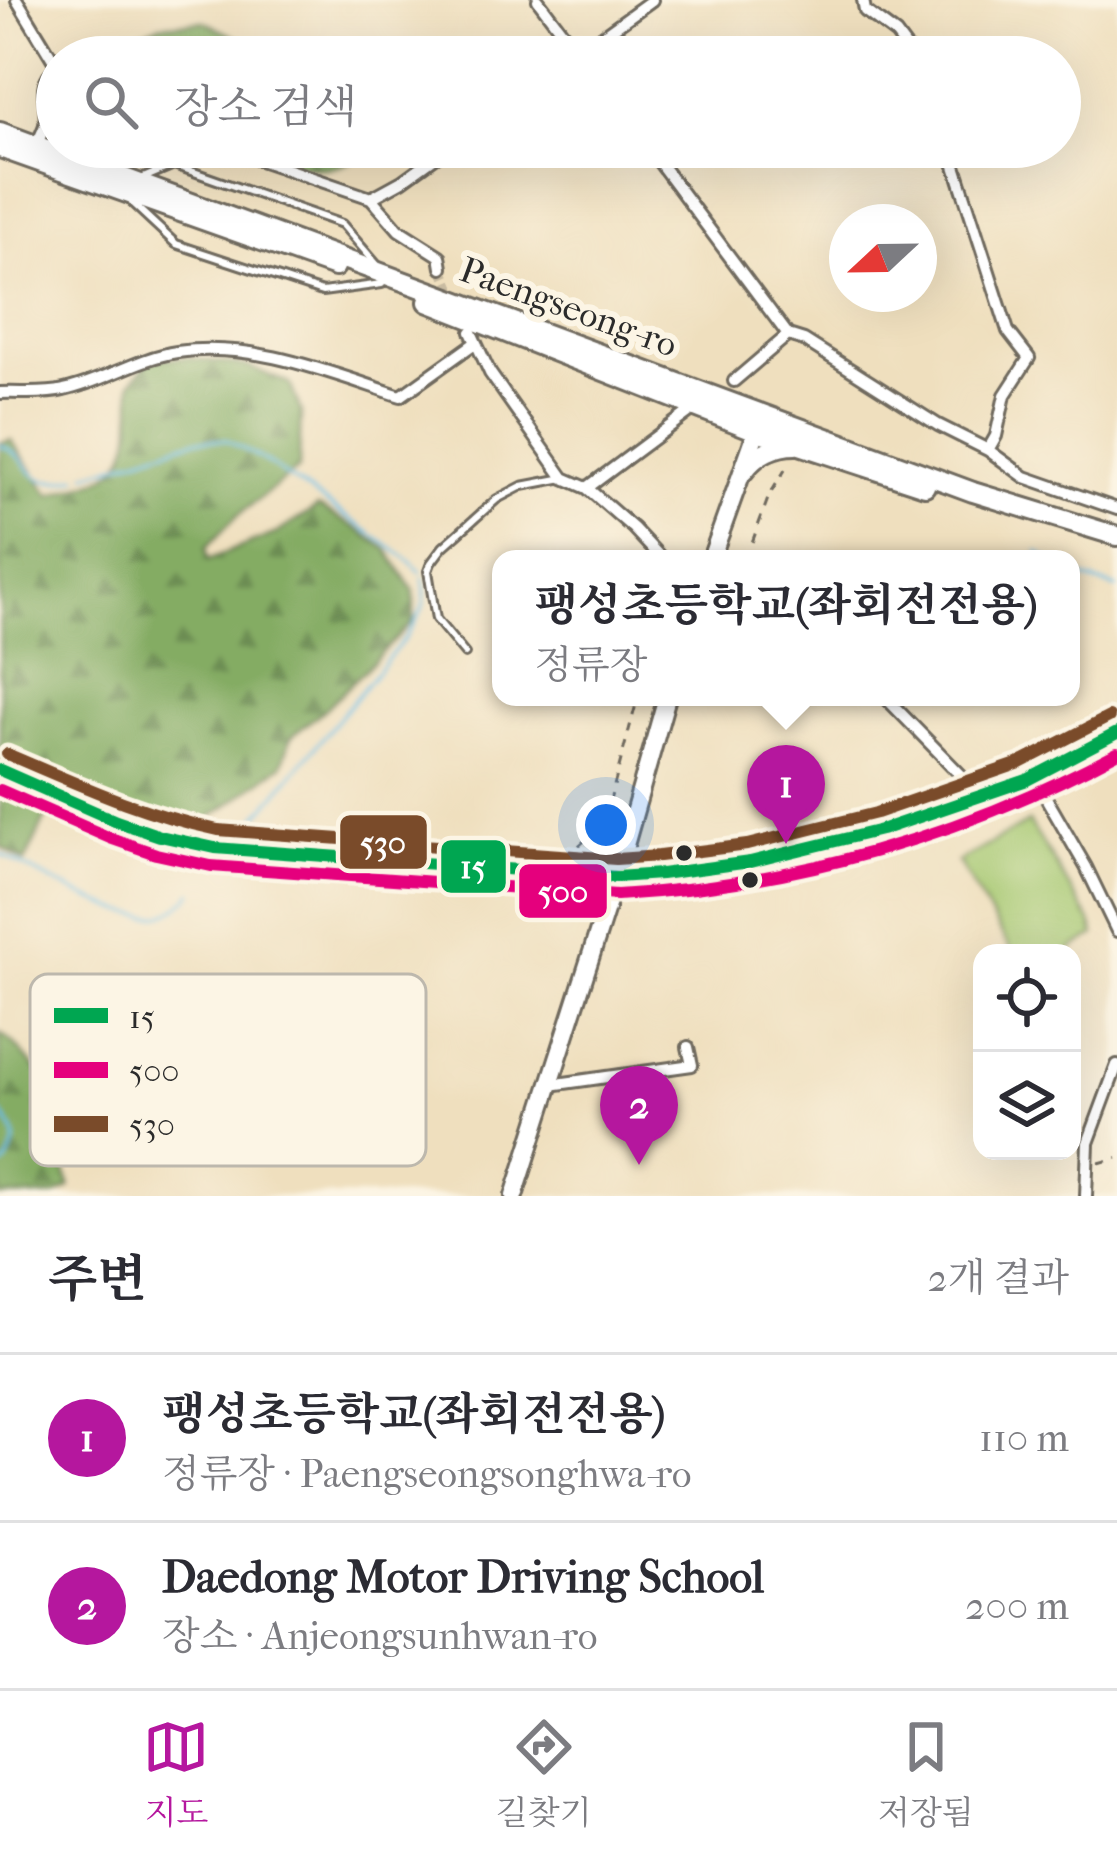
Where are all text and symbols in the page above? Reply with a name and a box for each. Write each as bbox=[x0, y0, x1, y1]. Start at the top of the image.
search box bbox=[36, 36, 1081, 168]
icon: search bbox=[78, 69, 144, 135]
text: 장소 검색 bbox=[174, 81, 358, 134]
north arrow bbox=[829, 204, 937, 312]
street label: Paengseong-ro bbox=[454, 248, 683, 366]
popup bbox=[492, 550, 1080, 706]
text: 팽성초등학교(좌회전전용) bbox=[534, 579, 1038, 632]
text: 정류장 bbox=[534, 642, 647, 688]
pin: 1 bbox=[747, 745, 825, 844]
your location bbox=[576, 795, 636, 855]
line badge: 530 bbox=[338, 813, 429, 871]
text: 530 bbox=[360, 824, 406, 863]
line badge: 15 bbox=[439, 838, 508, 895]
unlabelled marker bbox=[673, 842, 695, 864]
text: 15 bbox=[460, 848, 486, 887]
line badge: 500 bbox=[517, 862, 609, 920]
unlabelled marker bbox=[739, 869, 761, 891]
text: 500 bbox=[538, 873, 588, 912]
map controls bbox=[973, 944, 1081, 1160]
button: locate bbox=[973, 944, 1081, 1052]
legend bbox=[30, 974, 426, 1166]
text: 15 bbox=[129, 998, 155, 1037]
text: 500 bbox=[129, 1052, 180, 1091]
button: layers bbox=[973, 1052, 1081, 1160]
pin: 2 bbox=[600, 1066, 678, 1165]
text: 530 bbox=[129, 1106, 175, 1145]
text: 주변 bbox=[48, 1249, 147, 1309]
text: 2개 결과 bbox=[928, 1255, 1069, 1301]
text: 팽성초등학교(좌회전전용) bbox=[162, 1388, 665, 1441]
text: 1 bbox=[80, 1415, 94, 1461]
text: 110 m bbox=[979, 1415, 1069, 1461]
text: 정류장 · Paengseongsonghwa-ro bbox=[162, 1451, 692, 1497]
text: Daedong Motor Driving School bbox=[162, 1551, 764, 1604]
text: 2 bbox=[77, 1583, 97, 1629]
text: 200 m bbox=[965, 1583, 1069, 1629]
text: 장소 · Anjeongsunhwan-ro bbox=[162, 1613, 598, 1659]
tab: 지도 bbox=[143, 1714, 209, 1833]
tab: 길찾기 bbox=[496, 1714, 591, 1833]
tab: 저장됨 bbox=[878, 1714, 974, 1833]

